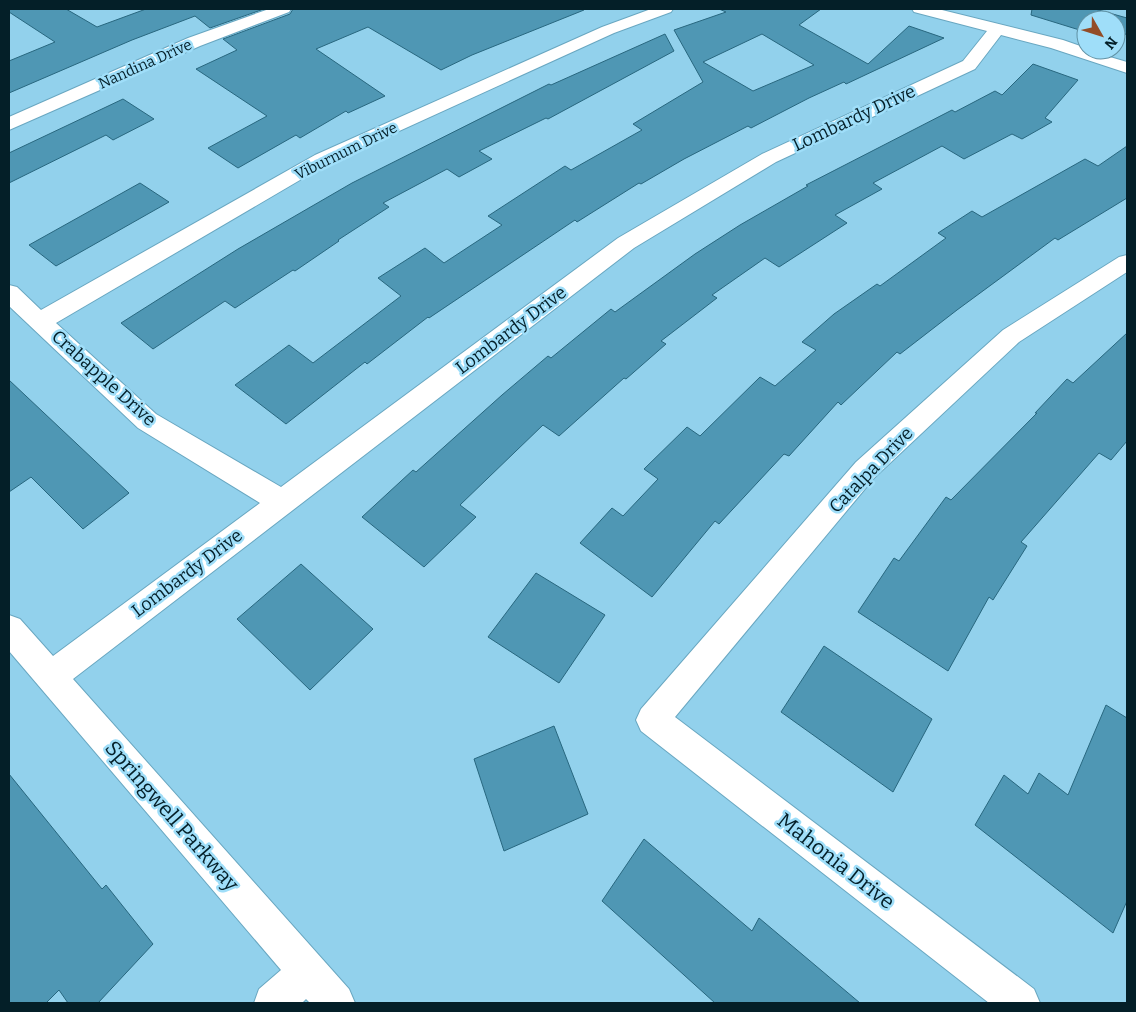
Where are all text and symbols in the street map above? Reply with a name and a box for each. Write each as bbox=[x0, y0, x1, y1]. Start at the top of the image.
north arrow bbox=[1076, 10, 1126, 60]
text: N bbox=[1101, 33, 1121, 53]
street label: Nandina Drive bbox=[95, 35, 195, 93]
street label: Lombardy Drive bbox=[789, 80, 919, 156]
street label: Viburnum Drive bbox=[292, 118, 400, 184]
street label: Lombardy Drive bbox=[451, 281, 571, 379]
street label: Crabapple Drive bbox=[47, 325, 161, 431]
street label: Catalpa Drive bbox=[825, 422, 917, 518]
street label: Lombardy Drive bbox=[127, 524, 247, 622]
street label: Springwell Parkway bbox=[100, 735, 245, 897]
street label: Mahonia Drive bbox=[772, 807, 900, 915]

